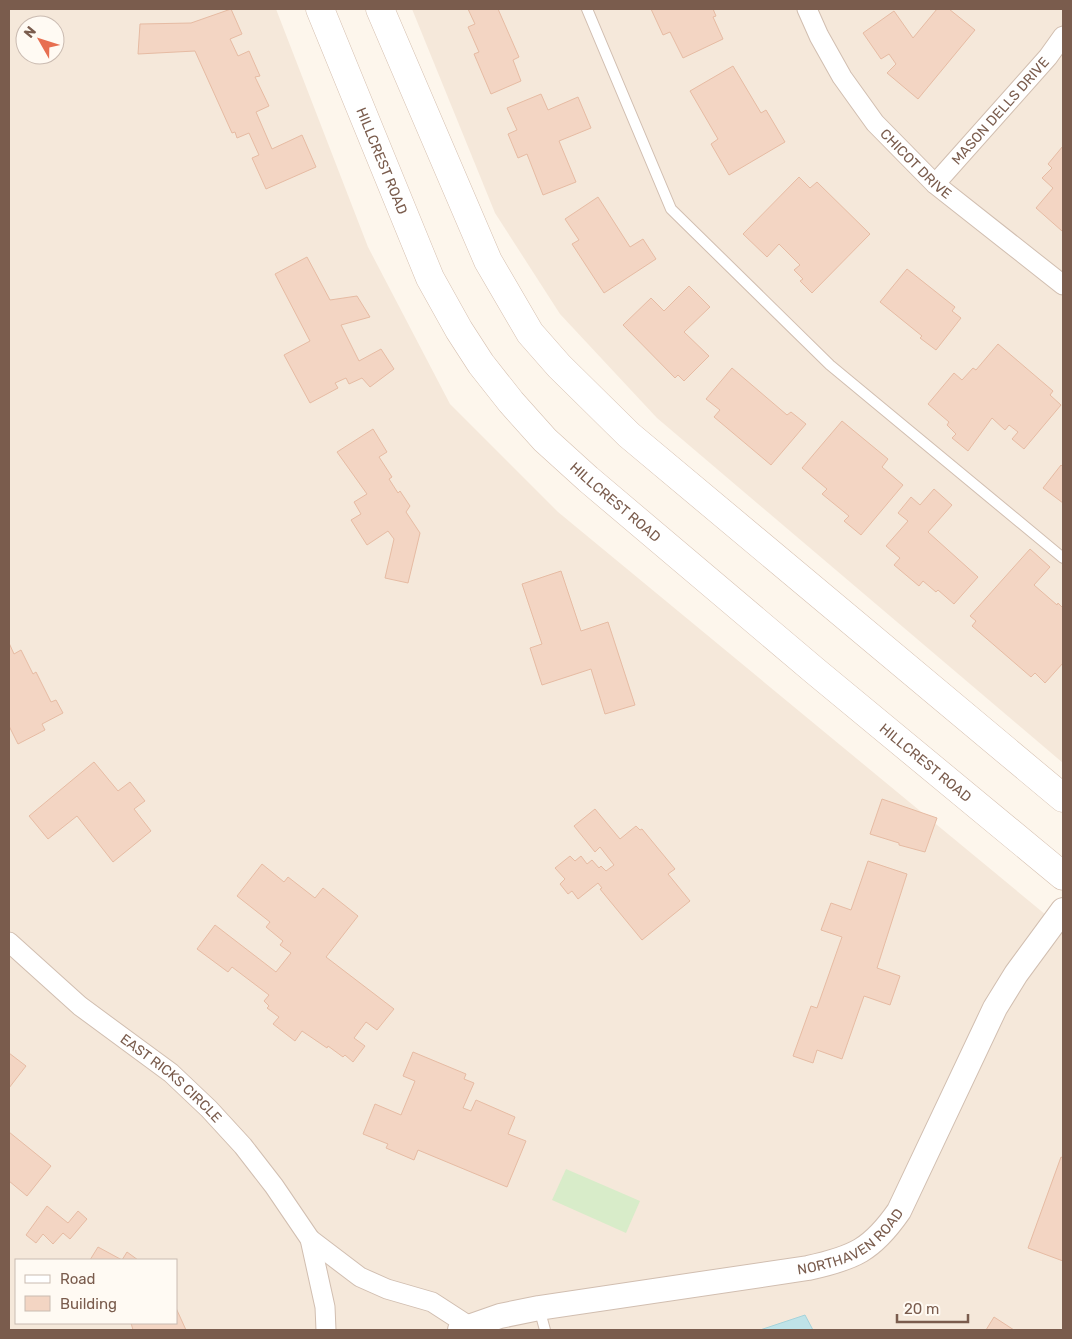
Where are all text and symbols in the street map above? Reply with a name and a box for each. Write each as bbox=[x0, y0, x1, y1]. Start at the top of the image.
north arrow bbox=[15, 15, 65, 65]
text: N bbox=[21, 23, 40, 41]
street label: MASON DELLS DRIVE bbox=[948, 54, 1053, 168]
street label: HILLCREST ROAD bbox=[352, 105, 411, 217]
street label: CHICOT DRIVE bbox=[876, 125, 955, 203]
street label: HILLCREST ROAD bbox=[566, 459, 664, 546]
street label: HILLCREST ROAD bbox=[876, 720, 975, 806]
street label: EAST RICKS CIRCLE bbox=[117, 1031, 225, 1126]
street label: NORTHAVEN ROAD bbox=[796, 1205, 907, 1279]
legend bbox=[15, 1259, 178, 1324]
text: Road bbox=[60, 1270, 96, 1288]
scale bar bbox=[897, 1292, 968, 1324]
text: Building bbox=[60, 1295, 117, 1313]
text: 20 m bbox=[904, 1300, 939, 1318]

